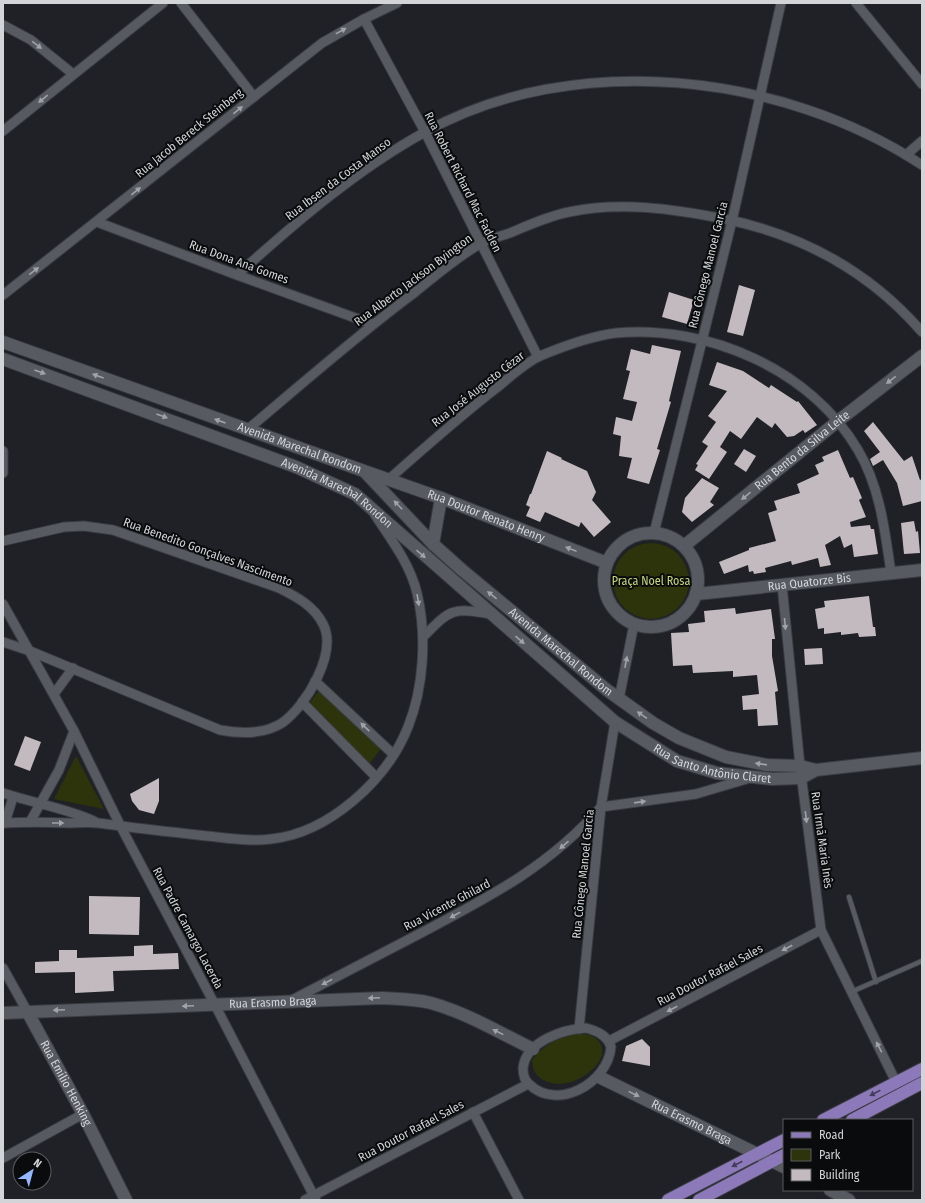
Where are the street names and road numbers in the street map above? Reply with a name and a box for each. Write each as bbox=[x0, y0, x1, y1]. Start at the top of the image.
street label: Rua Jacob Bereck Steinberg bbox=[133, 85, 246, 181]
street label: Rua Robert Richard Mac Fadden bbox=[422, 110, 504, 254]
street label: Rua Ibsen da Costa Manso bbox=[283, 135, 393, 223]
street label: Rua Cônego Manoel Garcia bbox=[685, 200, 731, 330]
street label: Rua Alberto Jackson Byington bbox=[351, 231, 475, 329]
street label: Rua Dona Ana Gomes bbox=[187, 238, 291, 286]
street label: Rua José Augusto Cézar bbox=[429, 348, 528, 430]
street label: Rua Bento da Silva Leite bbox=[752, 408, 852, 493]
street label: Avenida Marechal Rondom bbox=[236, 419, 363, 477]
street label: Avenida Marechal Rondon bbox=[279, 455, 395, 531]
street label: Rua Doutor Renato Henry bbox=[426, 487, 547, 545]
street label: Rua Benedito Gonçalves Nascimento bbox=[122, 515, 294, 589]
street label: Rua Quatorze Bis bbox=[767, 571, 852, 593]
street label: Avenida Marechal Rondom bbox=[506, 605, 615, 699]
street label: Rua Santo Antônio Claret bbox=[651, 741, 772, 786]
street label: Rua Irmã Maria Inês bbox=[808, 791, 836, 889]
street label: Rua Cônego Manoel Garcia bbox=[569, 808, 597, 939]
street label: Rua Padre Camargo Lacerda bbox=[150, 865, 226, 991]
street label: Rua Vicente Ghilard bbox=[401, 876, 493, 934]
street label: Rua Doutor Rafael Sales bbox=[655, 941, 765, 1009]
street label: Rua Erasmo Braga bbox=[229, 994, 317, 1011]
street label: Rua Emílio Henking bbox=[37, 1038, 95, 1128]
street label: Rua Doutor Rafael Sales bbox=[356, 1097, 466, 1165]
street label: Rua Erasmo Braga bbox=[649, 1097, 734, 1148]

